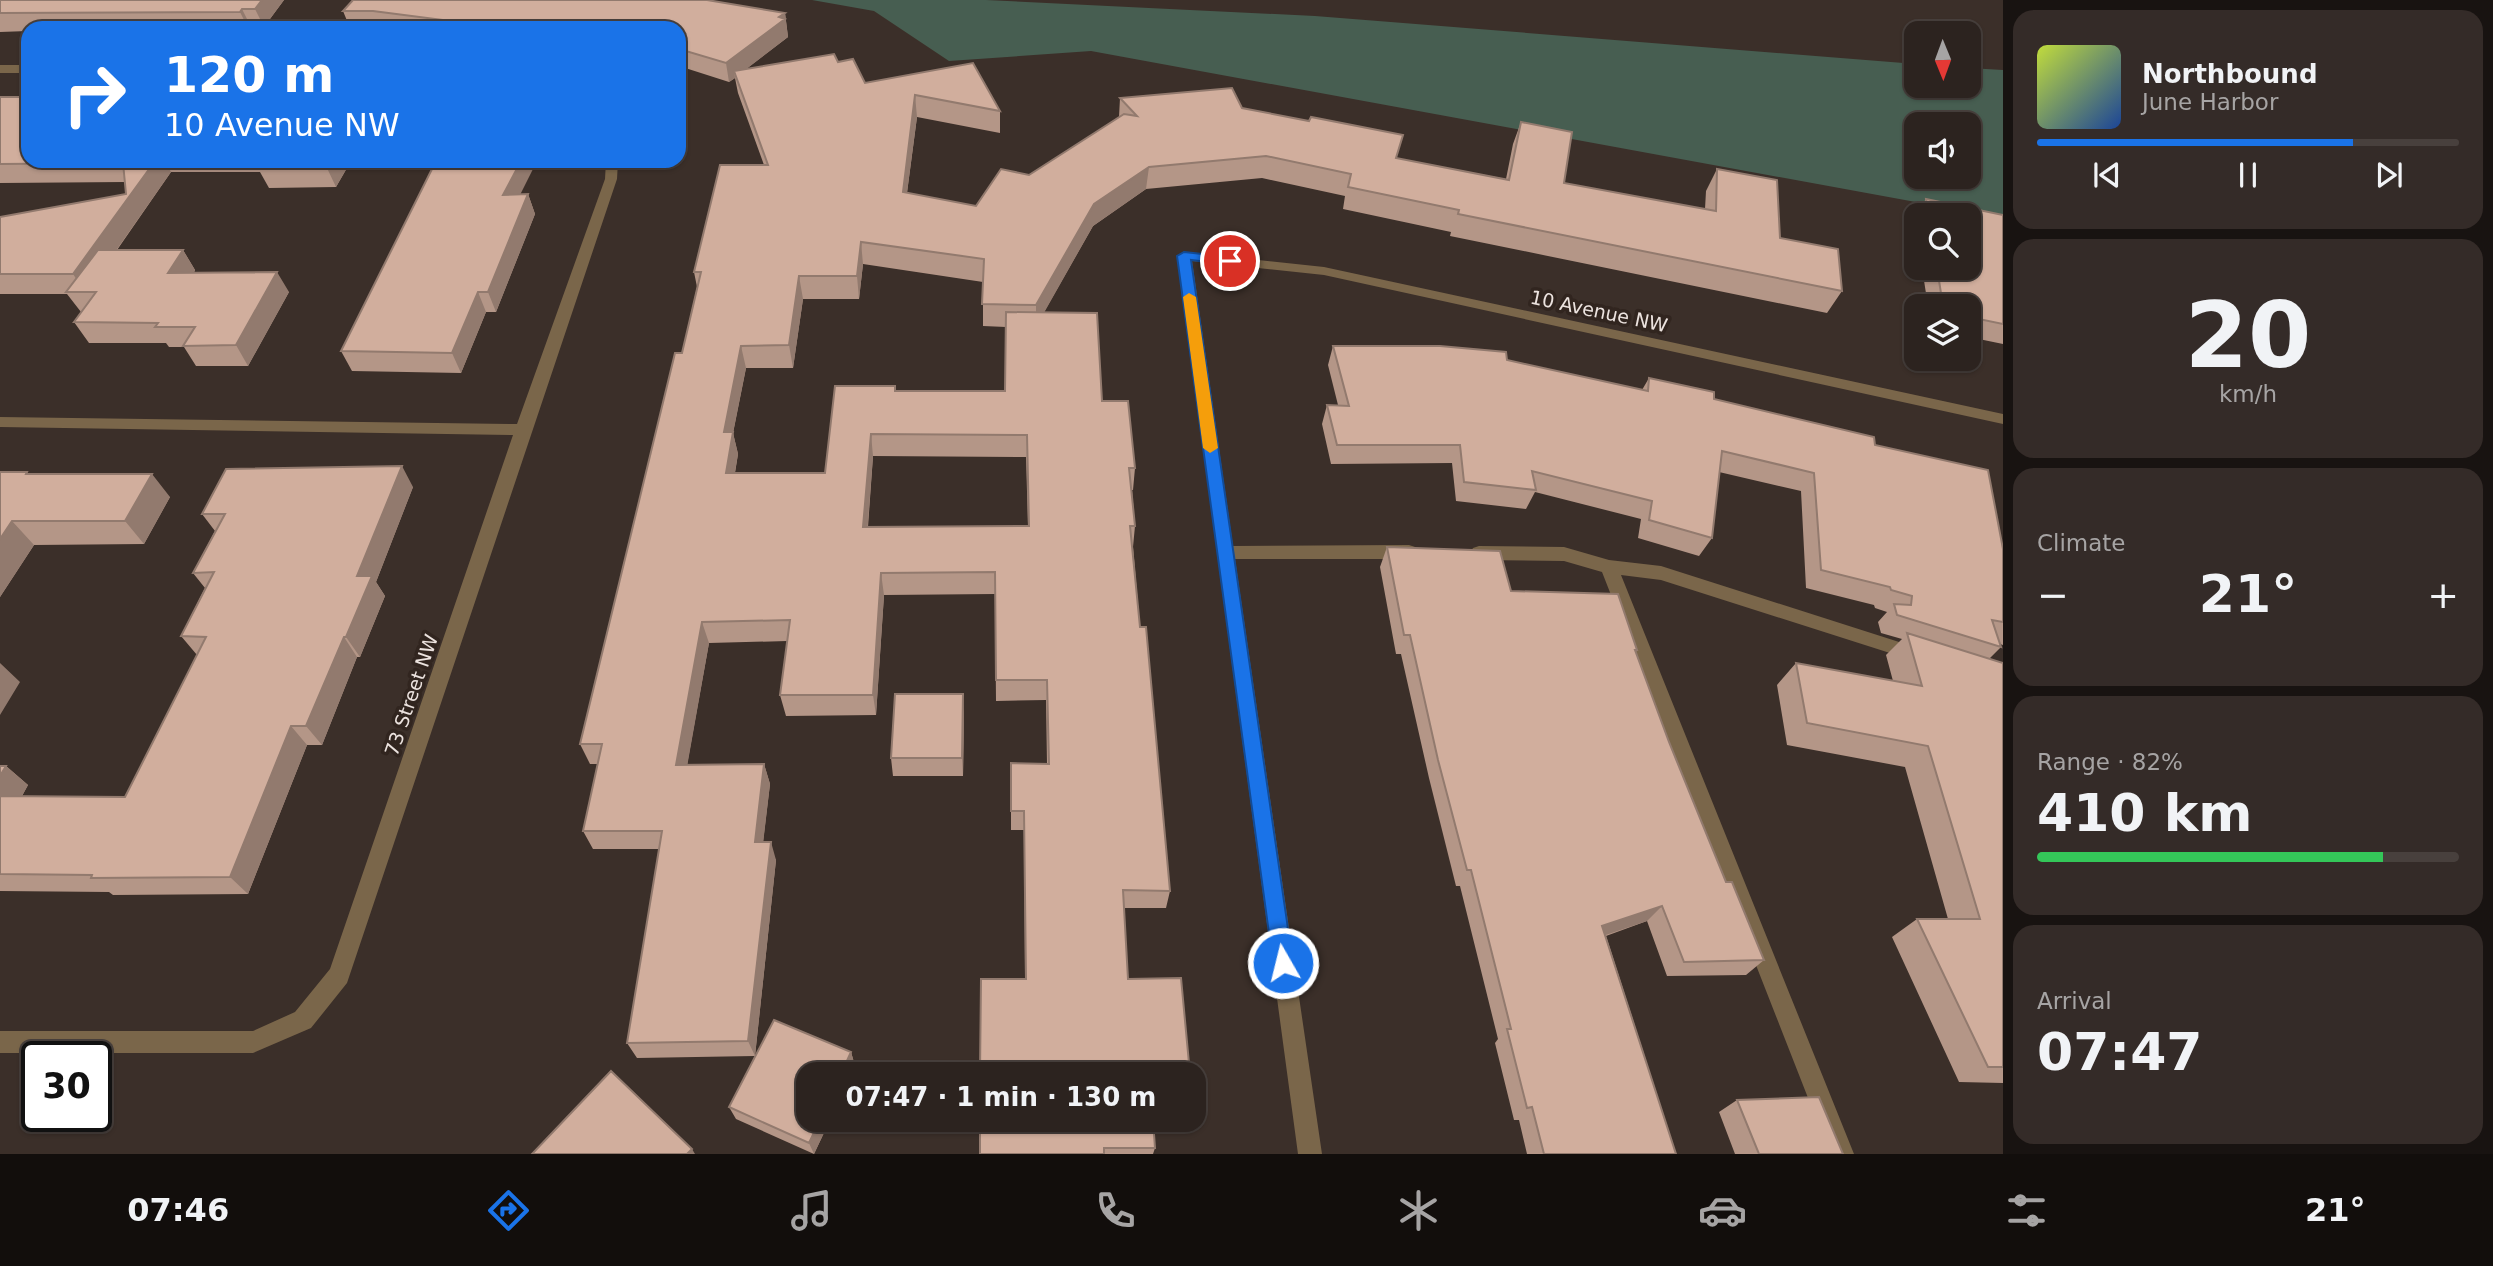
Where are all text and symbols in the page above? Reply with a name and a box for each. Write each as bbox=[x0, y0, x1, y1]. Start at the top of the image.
north arrow bbox=[1904, 21, 1981, 98]
map controls bbox=[1904, 21, 1981, 371]
text: 120 m bbox=[164, 47, 334, 104]
icon: right bbox=[49, 49, 140, 140]
text: Northbound bbox=[2142, 59, 2318, 89]
text: June Harbor bbox=[2142, 89, 2278, 115]
text: 10 Avenue NW bbox=[164, 106, 400, 144]
button: sound bbox=[1904, 112, 1981, 189]
icon: previous bbox=[2088, 156, 2126, 194]
icon: pause bbox=[2229, 156, 2267, 194]
icon: next bbox=[2370, 156, 2408, 194]
button: search bbox=[1904, 203, 1981, 280]
pin bbox=[1200, 231, 1260, 291]
icon: arrive bbox=[1211, 242, 1249, 280]
text: 20 bbox=[2185, 283, 2311, 388]
street label: 10 Avenue NW bbox=[1528, 286, 1670, 336]
button: layers bbox=[1904, 294, 1981, 371]
text: km/h bbox=[2219, 381, 2277, 407]
text: Climate bbox=[2037, 530, 2126, 556]
text: 21° bbox=[2199, 564, 2297, 624]
text: − bbox=[2037, 573, 2069, 617]
text: + bbox=[2427, 573, 2459, 617]
street label: 73 Street NW bbox=[380, 631, 442, 759]
text: Range · 82% bbox=[2037, 749, 2183, 775]
text: 410 km bbox=[2037, 783, 2252, 843]
position arrow bbox=[1246, 926, 1320, 1000]
text: Arrival bbox=[2037, 988, 2112, 1014]
text: 07:47 bbox=[2037, 1022, 2203, 1082]
speed limit sign: 30 bbox=[21, 1041, 112, 1132]
text: 07:47 · 1 min · 130 m bbox=[846, 1082, 1156, 1112]
icon: directions bbox=[484, 1186, 533, 1235]
icon: music bbox=[787, 1186, 836, 1235]
icon: phone bbox=[1091, 1186, 1140, 1235]
icon: climate bbox=[1394, 1186, 1443, 1235]
icon: car bbox=[1698, 1186, 1747, 1235]
icon: filters bbox=[2002, 1186, 2051, 1235]
text: 07:46 bbox=[127, 1191, 229, 1229]
text: 21° bbox=[2305, 1191, 2366, 1229]

